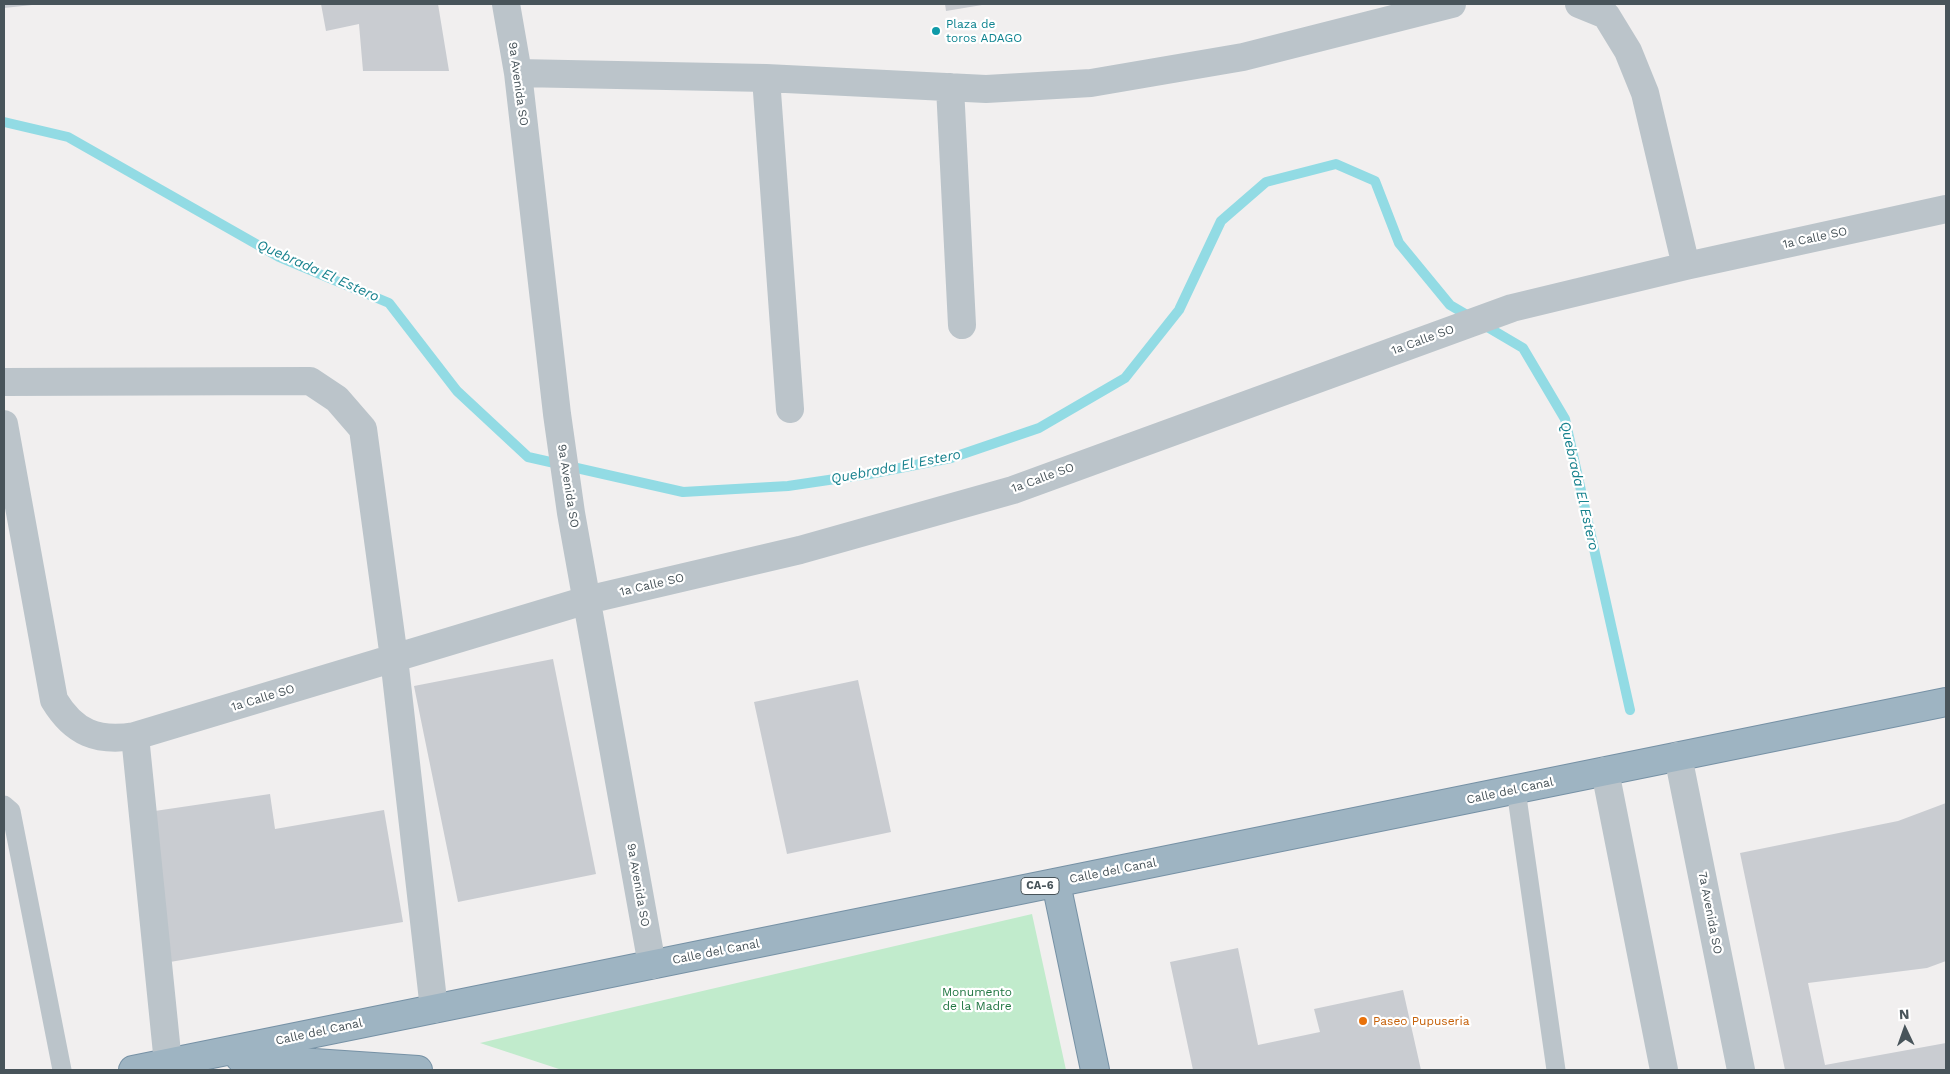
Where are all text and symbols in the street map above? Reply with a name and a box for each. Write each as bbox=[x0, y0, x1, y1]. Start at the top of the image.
place label: Plaza de toros ADAGO bbox=[946, 17, 1022, 45]
marker: Plaza de toros ADAGO bbox=[930, 25, 942, 37]
street label: 9a Avenida SO bbox=[505, 41, 531, 127]
street label: 1a Calle SO bbox=[1781, 224, 1849, 252]
water label: Quebrada El Estero bbox=[254, 237, 382, 305]
street label: 1a Calle SO bbox=[1390, 322, 1456, 358]
water label: Quebrada El Estero bbox=[1556, 420, 1602, 552]
street label: 9a Avenida SO bbox=[554, 443, 582, 529]
water label: Quebrada El Estero bbox=[830, 446, 962, 488]
street label: 1a Calle SO bbox=[1010, 460, 1076, 496]
street label: 1a Calle SO bbox=[618, 571, 686, 599]
street label: 1a Calle SO bbox=[230, 682, 296, 714]
street label: Calle del Canal bbox=[1465, 775, 1555, 807]
street label: 9a Avenida SO bbox=[624, 842, 652, 928]
street label: Calle del Canal bbox=[1068, 855, 1158, 887]
street label: 7a Avenida SO bbox=[1695, 871, 1725, 955]
road number: CA-6 bbox=[1021, 878, 1059, 894]
street label: Calle del Canal bbox=[671, 936, 761, 968]
park label: Monumento de la Madre bbox=[942, 985, 1012, 1013]
north arrow bbox=[1880, 1004, 1930, 1054]
text: N bbox=[1899, 1006, 1910, 1022]
place label: Paseo Pupuseria bbox=[1373, 1014, 1469, 1028]
marker: Paseo Pupuseria bbox=[1357, 1015, 1369, 1027]
street label: Calle del Canal bbox=[274, 1016, 364, 1048]

